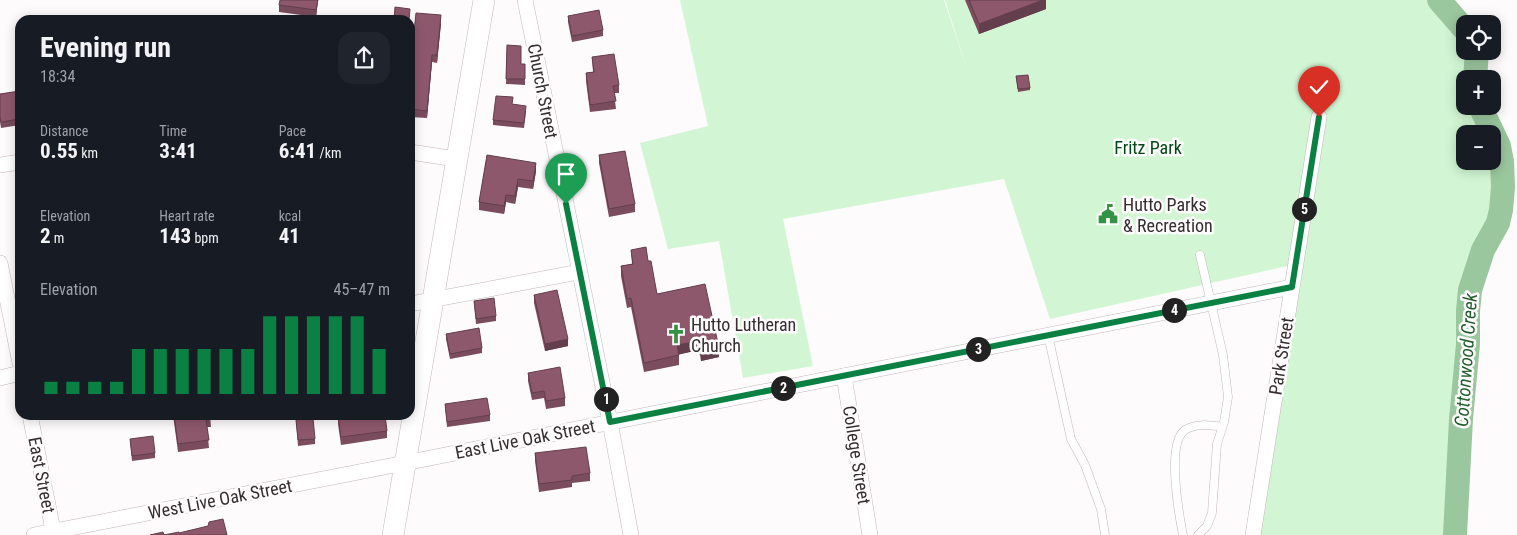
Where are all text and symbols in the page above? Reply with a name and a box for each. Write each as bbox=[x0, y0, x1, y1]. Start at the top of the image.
map controls bbox=[1456, 15, 1501, 170]
button: locate bbox=[1456, 15, 1501, 60]
text: Evening run bbox=[40, 31, 171, 64]
button: share bbox=[338, 32, 390, 84]
street label: Church Street bbox=[524, 42, 562, 140]
pin bbox=[1298, 66, 1340, 117]
text: 18:34 bbox=[40, 67, 75, 86]
button: + bbox=[1456, 70, 1501, 115]
icon: check bbox=[1305, 73, 1333, 101]
text: Distance bbox=[40, 123, 88, 139]
text: Time bbox=[159, 123, 187, 139]
text: Pace bbox=[279, 123, 306, 139]
button: − bbox=[1456, 125, 1501, 170]
park label: Fritz Park bbox=[1114, 137, 1182, 158]
text: 0.55 bbox=[40, 139, 78, 163]
text: 3:41 bbox=[159, 139, 197, 163]
text: 6:41 bbox=[279, 139, 316, 163]
text: km bbox=[78, 145, 98, 161]
text: /km bbox=[316, 145, 342, 161]
pin bbox=[545, 153, 587, 204]
icon: arrive bbox=[552, 160, 580, 188]
place label: Hutto Parks & Recreation bbox=[1123, 194, 1213, 236]
pin: 5 bbox=[1292, 196, 1316, 222]
text: 5 bbox=[1301, 201, 1308, 217]
public building icon: Hutto Parks & Recreation bbox=[1097, 203, 1119, 225]
text: Elevation bbox=[40, 208, 90, 224]
text: Heart rate bbox=[159, 208, 215, 224]
text: kcal bbox=[279, 208, 301, 224]
text: 2 bbox=[40, 224, 51, 248]
text: 143 bbox=[159, 224, 191, 248]
text: 41 bbox=[279, 224, 300, 248]
text: m bbox=[51, 230, 64, 246]
text: bpm bbox=[191, 230, 219, 246]
text: Elevation bbox=[40, 280, 98, 299]
text: 45–47 m bbox=[334, 280, 390, 299]
water label: Cottonwood Creek bbox=[1450, 292, 1482, 428]
pin: 4 bbox=[1162, 298, 1186, 322]
text: 4 bbox=[1171, 302, 1178, 318]
place label: Hutto Lutheran Church bbox=[691, 314, 796, 356]
street label: Park Street bbox=[1264, 316, 1298, 396]
church icon: Hutto Lutheran Church bbox=[665, 323, 687, 345]
pin: 3 bbox=[966, 336, 990, 362]
text: 3 bbox=[975, 341, 982, 357]
pin: 2 bbox=[770, 376, 796, 400]
text: 2 bbox=[780, 380, 787, 396]
pin: 1 bbox=[594, 386, 618, 412]
text: 1 bbox=[603, 391, 610, 407]
street label: College Street bbox=[839, 404, 875, 506]
street label: East Live Oak Street bbox=[453, 415, 597, 463]
street label: East Street bbox=[24, 435, 60, 515]
street label: West Live Oak Street bbox=[146, 475, 294, 523]

